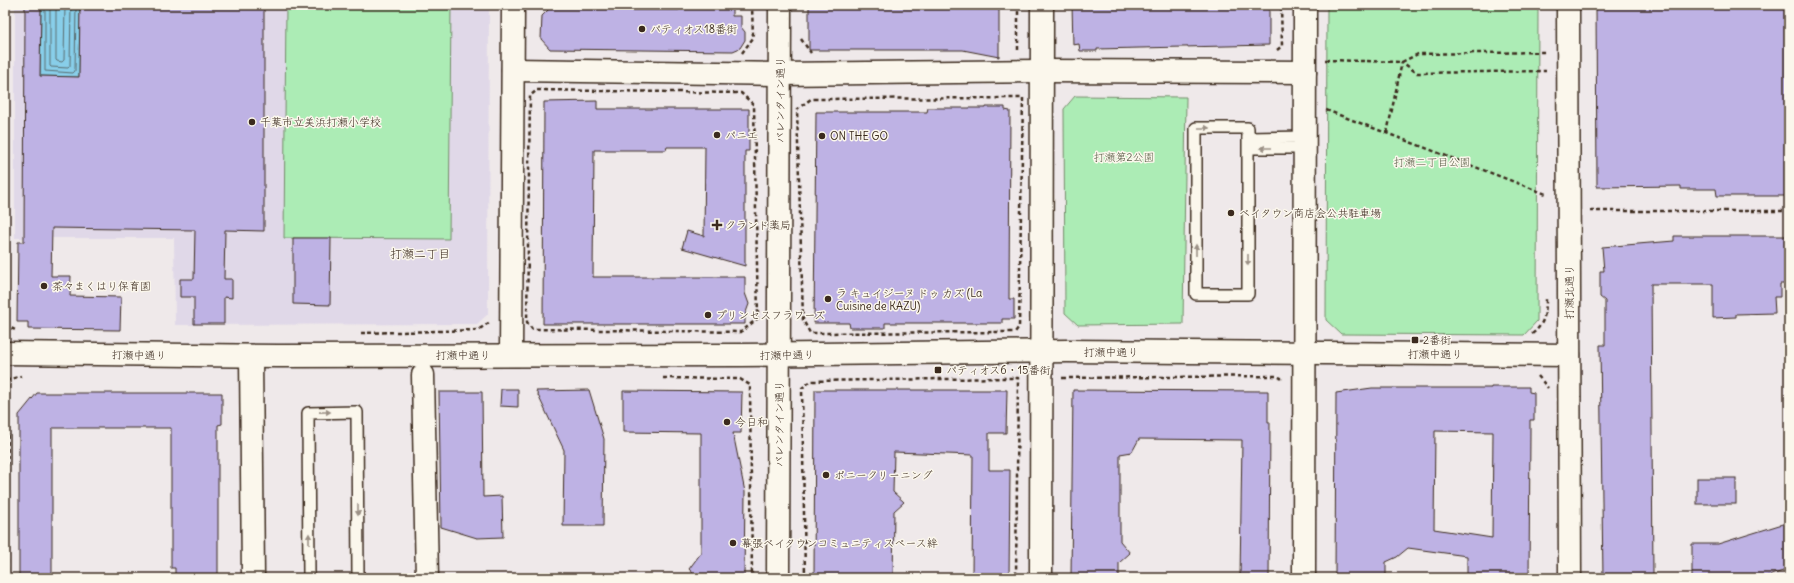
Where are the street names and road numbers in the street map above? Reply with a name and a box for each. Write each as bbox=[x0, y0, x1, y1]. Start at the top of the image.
street label: バレンタイン通り bbox=[773, 56, 787, 144]
street label: 打瀬北通り bbox=[1562, 265, 1576, 320]
street label: 打瀬中通り bbox=[1084, 345, 1139, 359]
street label: 打瀬中通り bbox=[1408, 347, 1463, 361]
street label: 打瀬中通り bbox=[111, 348, 167, 362]
street label: 打瀬中通り bbox=[436, 348, 491, 362]
street label: 打瀬中通り bbox=[759, 348, 815, 362]
street label: バレンタイン通り bbox=[772, 380, 786, 468]

